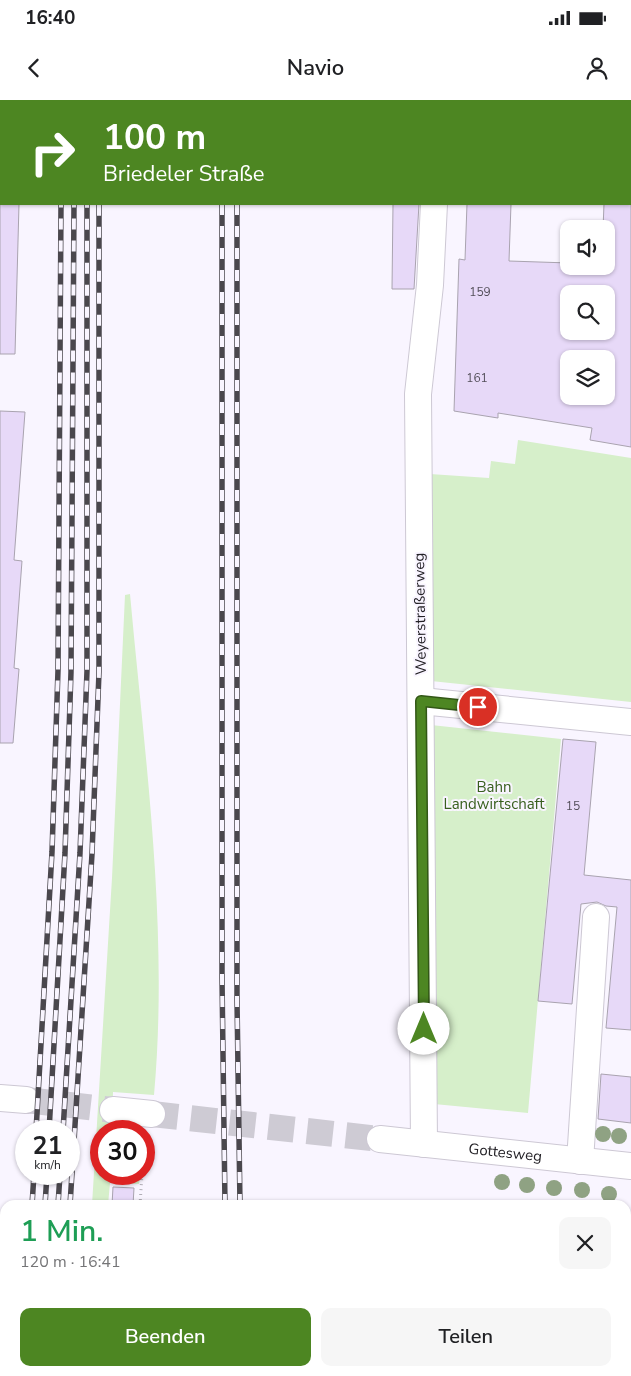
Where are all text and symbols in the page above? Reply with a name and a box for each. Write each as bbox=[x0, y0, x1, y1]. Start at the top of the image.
text: 16:40 bbox=[25, 5, 75, 31]
text: Navio bbox=[287, 53, 344, 83]
icon: back bbox=[20, 54, 48, 82]
icon: person bbox=[583, 54, 611, 82]
text: 100 m bbox=[103, 114, 206, 161]
icon: right bbox=[20, 120, 85, 185]
text: Briedeler Straße bbox=[103, 159, 265, 189]
map controls bbox=[560, 220, 615, 405]
button: sound bbox=[560, 220, 615, 275]
house number: 159 bbox=[469, 284, 491, 300]
button: search bbox=[560, 285, 615, 340]
button: layers bbox=[560, 350, 615, 405]
house number: 161 bbox=[466, 370, 488, 386]
street label: Weyerstraßerweg bbox=[409, 553, 431, 675]
pin bbox=[457, 686, 499, 728]
icon: arrive bbox=[464, 693, 492, 721]
park label: Bahn Landwirtschaft bbox=[444, 777, 545, 814]
house number: 15 bbox=[566, 798, 580, 814]
position arrow bbox=[397, 1002, 449, 1054]
speed limit sign: 30 bbox=[90, 1120, 155, 1185]
text: 21 bbox=[32, 1129, 63, 1163]
street label: Gottesweg bbox=[468, 1139, 543, 1166]
text: km/h bbox=[34, 1157, 61, 1173]
text: 1 Min. bbox=[20, 1211, 103, 1252]
button: close bbox=[559, 1217, 611, 1269]
text: 120 m · 16:41 bbox=[20, 1251, 121, 1273]
button: Beenden bbox=[20, 1308, 311, 1366]
button: Teilen bbox=[321, 1308, 611, 1366]

